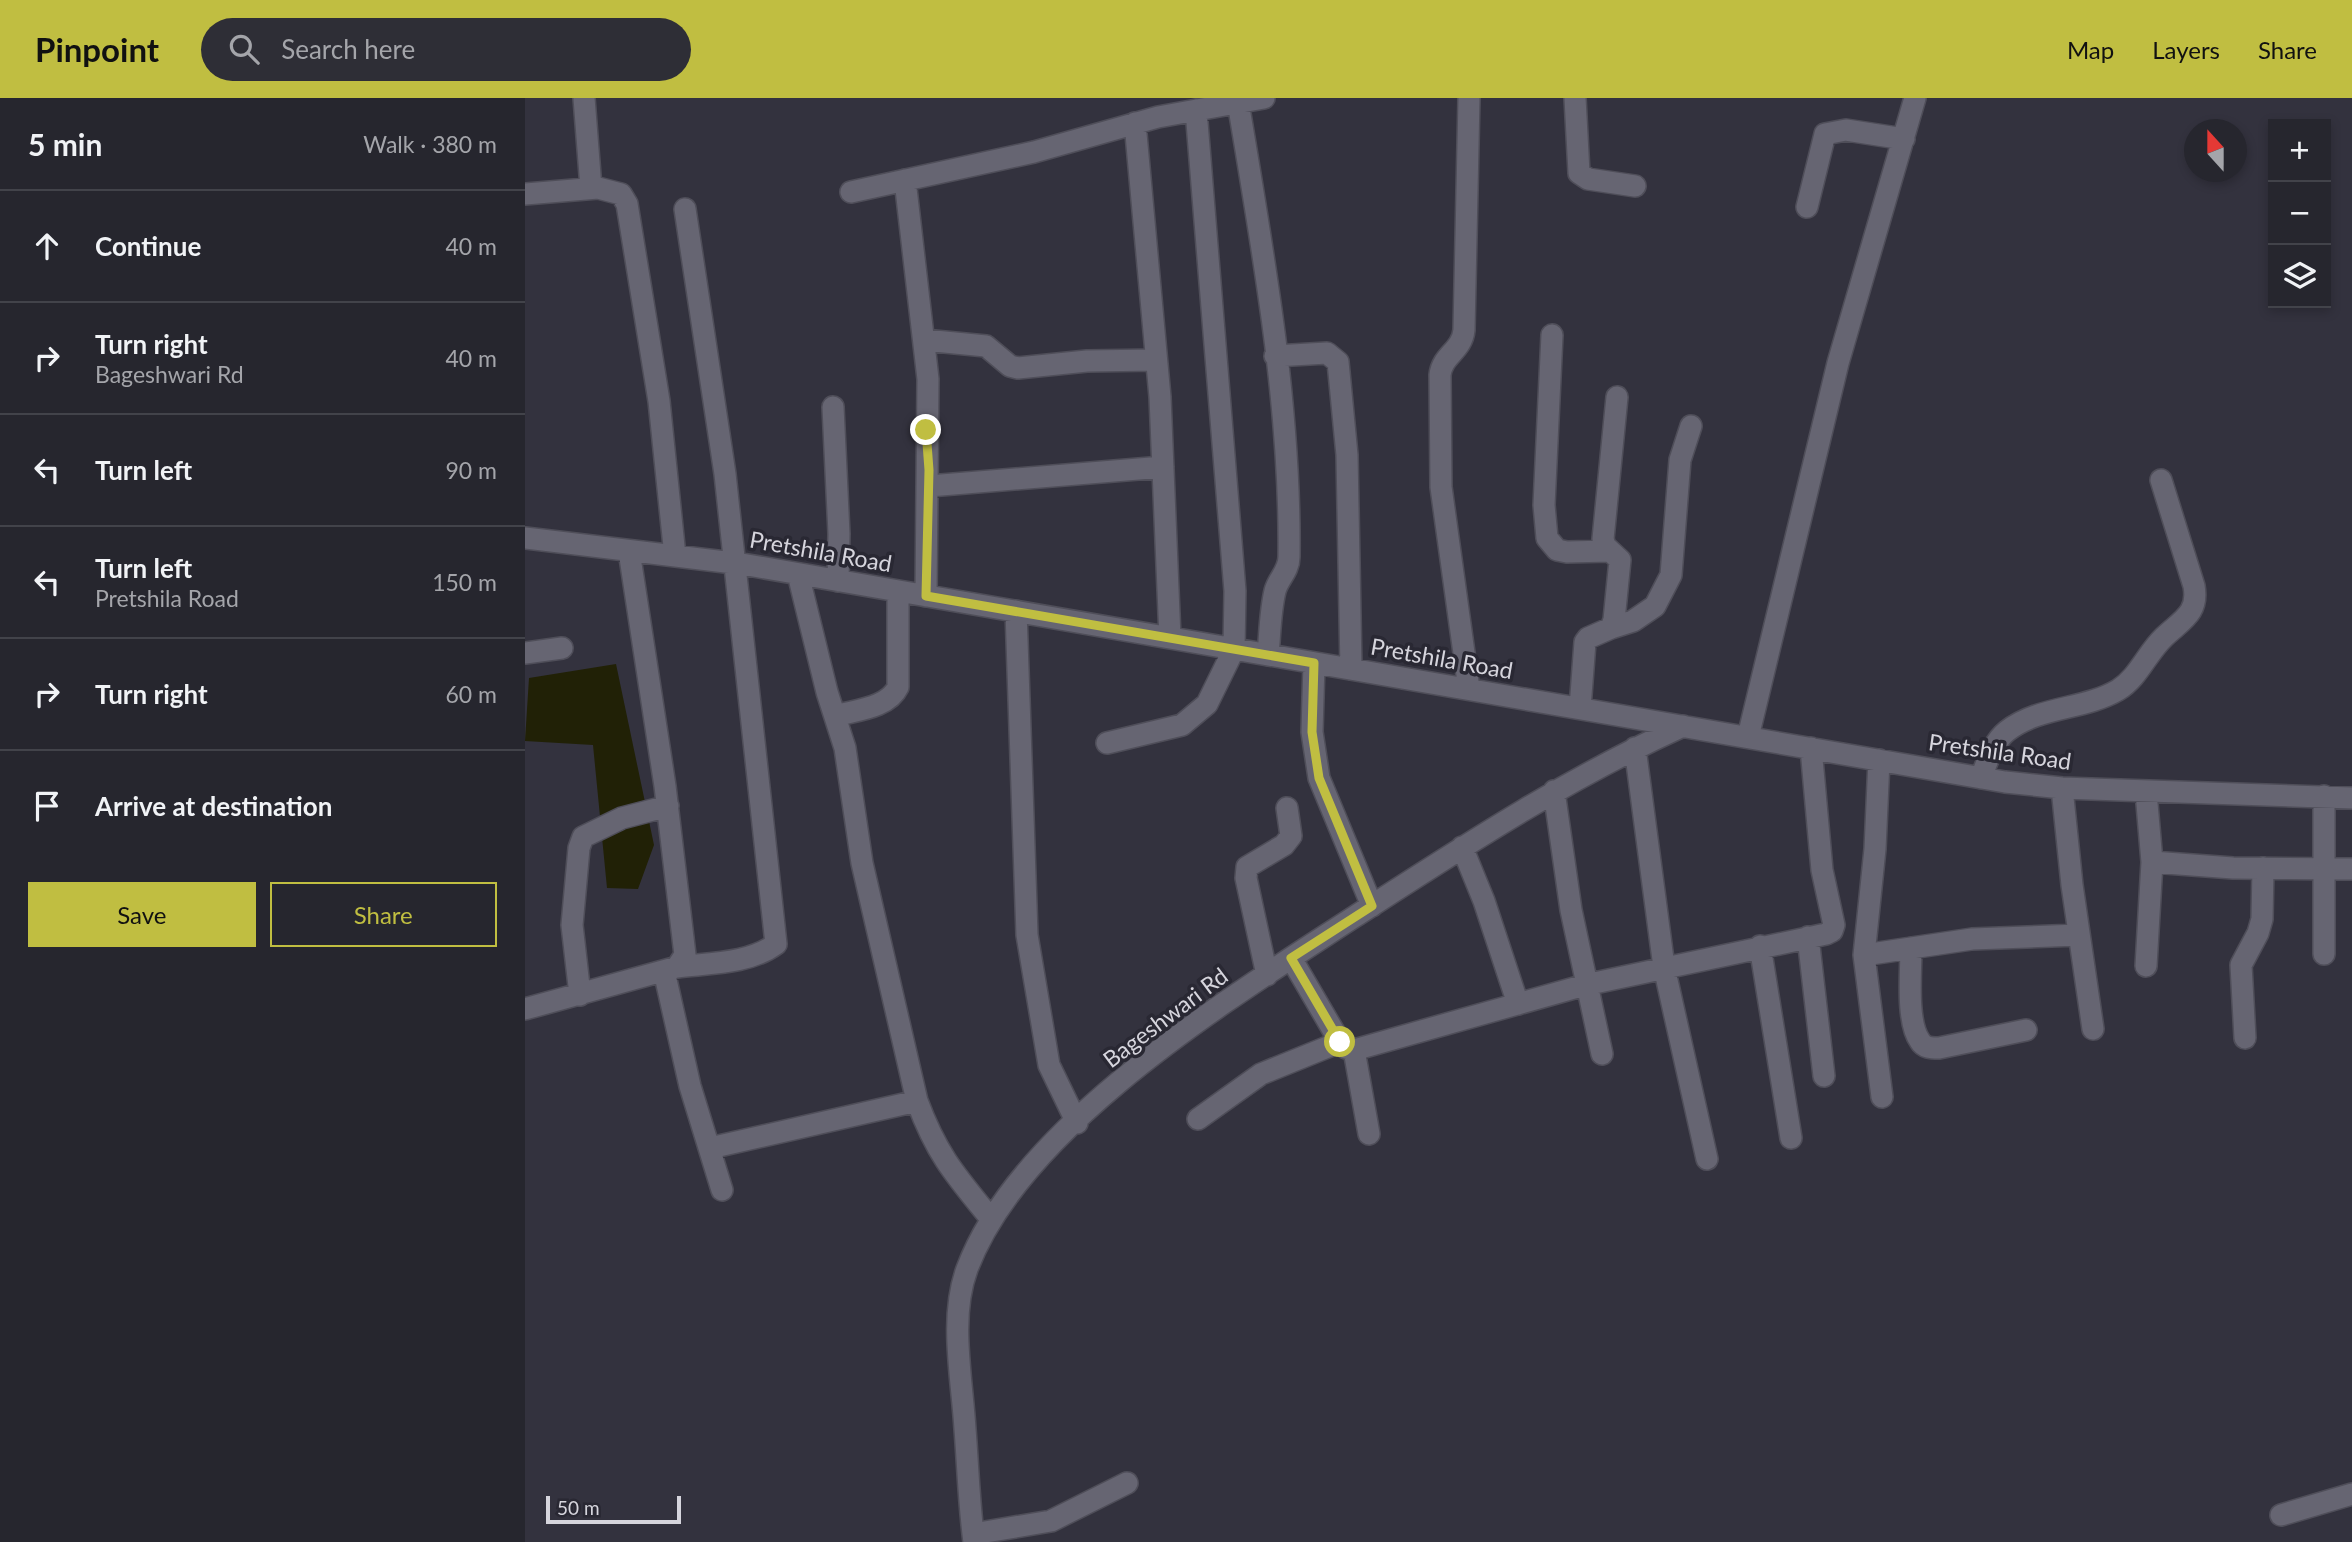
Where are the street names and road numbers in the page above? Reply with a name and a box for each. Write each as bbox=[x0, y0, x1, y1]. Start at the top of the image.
street label: Pretshila Road bbox=[748, 525, 894, 577]
street label: Pretshila Road bbox=[1369, 632, 1515, 684]
street label: Pretshila Road bbox=[1927, 727, 2073, 775]
street label: Bageshwari Rd bbox=[1097, 961, 1233, 1073]

